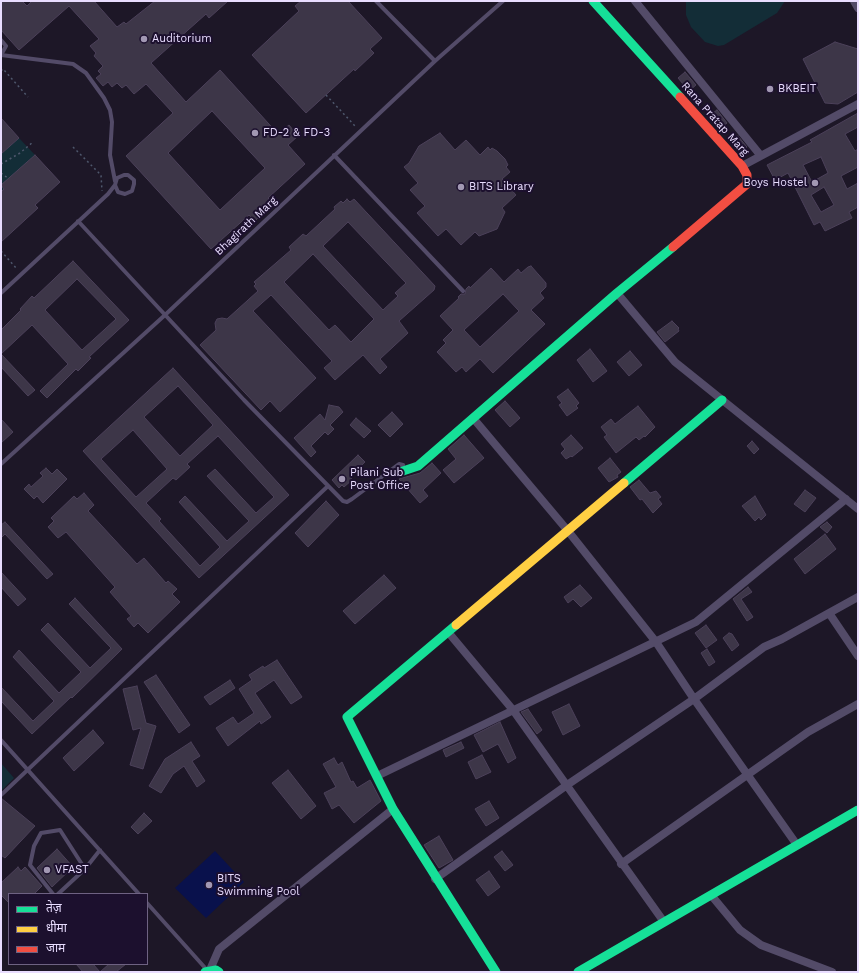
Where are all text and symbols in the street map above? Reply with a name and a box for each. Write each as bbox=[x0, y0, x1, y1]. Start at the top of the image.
place label: Auditorium bbox=[152, 32, 212, 46]
marker: Auditorium bbox=[139, 34, 149, 44]
street label: Rana Pratap Marg bbox=[678, 79, 752, 159]
place label: BKBEIT bbox=[778, 82, 816, 96]
marker: BKBEIT bbox=[765, 84, 775, 94]
place label: FD-2 & FD-3 bbox=[263, 126, 330, 140]
marker: FD-2 & FD-3 bbox=[250, 128, 260, 138]
place label: Boys Hostel bbox=[744, 176, 807, 190]
marker: Boys Hostel bbox=[810, 178, 820, 188]
place label: BITS Library bbox=[469, 180, 534, 194]
marker: BITS Library bbox=[456, 182, 466, 192]
street label: Bhagirath Marg bbox=[212, 194, 280, 258]
place label: Pilani Sub Post Office bbox=[350, 466, 410, 492]
marker: Pilani Sub Post Office bbox=[337, 474, 347, 484]
place label: VFAST bbox=[55, 863, 89, 877]
marker: VFAST bbox=[42, 865, 52, 875]
place label: BITS Swimming Pool bbox=[217, 872, 300, 898]
marker: BITS Swimming Pool bbox=[204, 880, 214, 890]
legend bbox=[8, 893, 148, 965]
text: तेज़ bbox=[46, 901, 62, 915]
text: धीमा bbox=[46, 921, 67, 935]
text: जाम bbox=[46, 941, 65, 955]

